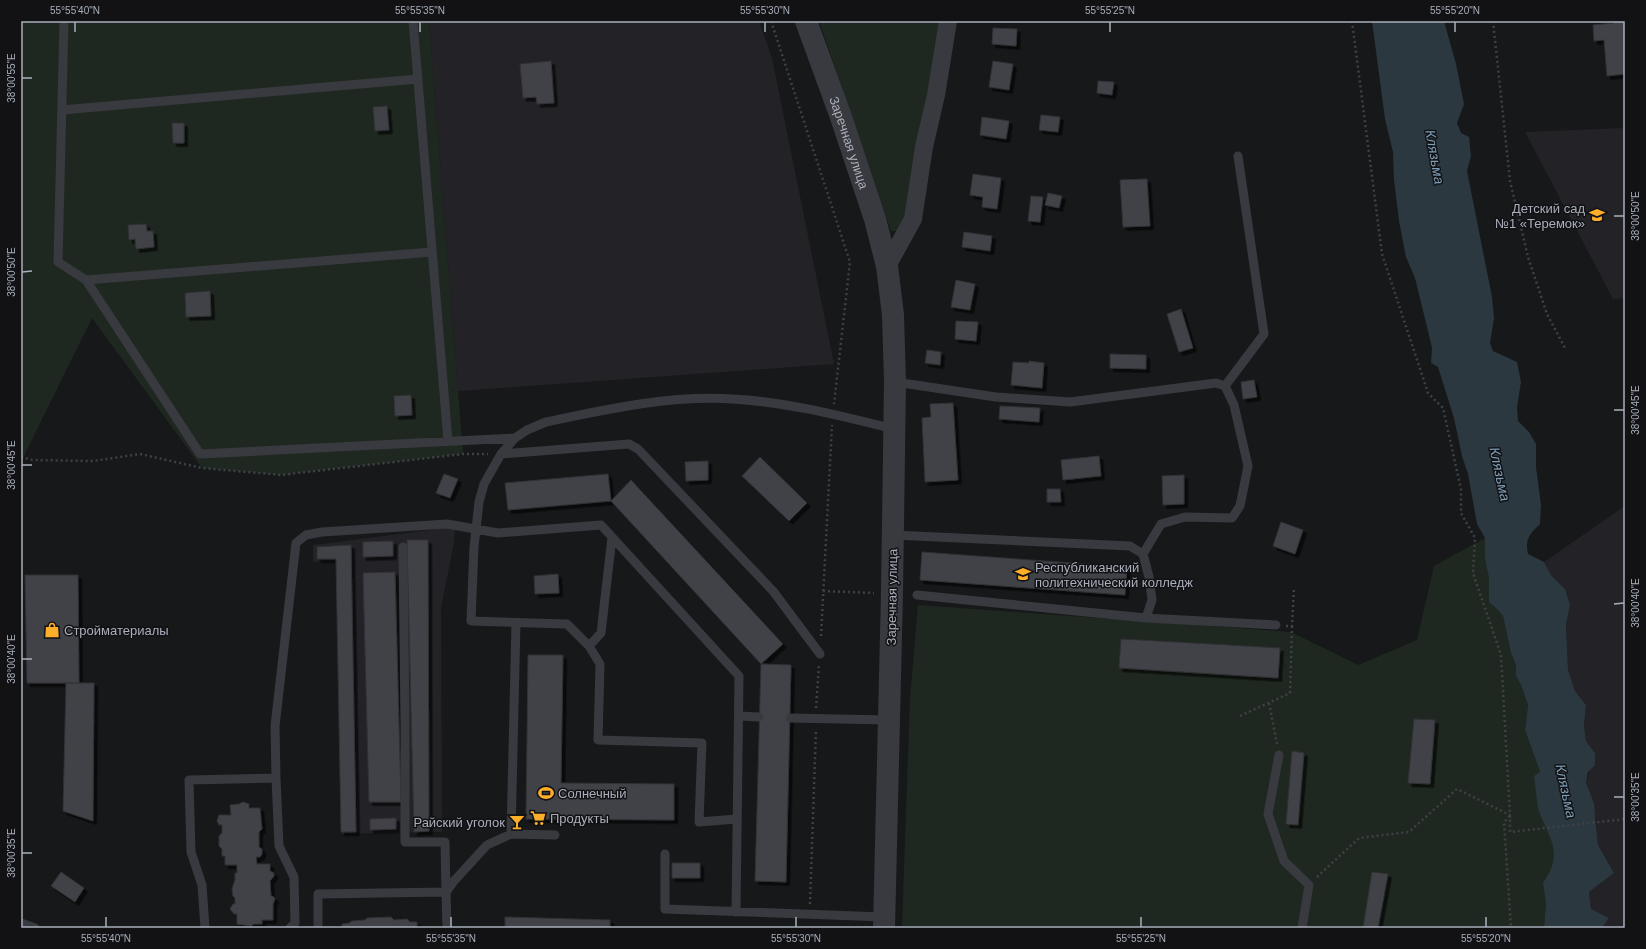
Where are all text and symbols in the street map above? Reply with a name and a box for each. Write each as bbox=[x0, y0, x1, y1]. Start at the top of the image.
text: 55°55'40"N bbox=[50, 5, 100, 16]
text: 55°55'35"N bbox=[395, 5, 445, 16]
text: 55°55'30"N bbox=[740, 5, 790, 16]
text: 55°55'25"N bbox=[1085, 5, 1135, 16]
text: 55°55'20"N bbox=[1430, 5, 1480, 16]
text: 38°00'55"E bbox=[6, 53, 17, 103]
street label: Заречная улица bbox=[827, 94, 872, 191]
water label: Клязьма bbox=[1422, 129, 1448, 186]
text: 38°00'50"E bbox=[1630, 191, 1641, 241]
place label: Детский сад №1 «Теремок» bbox=[1495, 201, 1585, 231]
school or university icon: Детский сад №1 «Теремок» bbox=[1588, 206, 1606, 224]
text: 38°00'50"E bbox=[6, 247, 17, 297]
text: 38°00'45"E bbox=[1630, 385, 1641, 435]
text: 38°00'45"E bbox=[6, 440, 17, 490]
water label: Клязьма bbox=[1486, 445, 1514, 503]
street label: Заречная улица bbox=[884, 548, 900, 645]
place label: Республиканский политехнический колледж bbox=[1035, 560, 1193, 590]
school or university icon: Республиканский политехнический колледж bbox=[1014, 565, 1032, 583]
text: 38°00'40"E bbox=[1630, 578, 1641, 628]
shop icon: Стройматериалы bbox=[43, 621, 61, 639]
place label: Стройматериалы bbox=[64, 623, 169, 638]
text: 38°00'40"E bbox=[6, 634, 17, 684]
water label: Клязьма bbox=[1552, 762, 1580, 820]
text: 38°00'35"E bbox=[1630, 772, 1641, 822]
sports icon: Солнечный bbox=[537, 784, 555, 802]
place label: Солнечный bbox=[558, 786, 626, 801]
supermarket icon: Продукты bbox=[529, 809, 547, 827]
place label: Продукты bbox=[550, 811, 609, 826]
bar icon: Райский уголок bbox=[508, 813, 526, 831]
place label: Райский уголок bbox=[413, 815, 505, 830]
text: 38°00'35"E bbox=[6, 828, 17, 878]
text: 55°55'40"N bbox=[81, 933, 131, 944]
text: 55°55'35"N bbox=[426, 933, 476, 944]
text: 55°55'30"N bbox=[771, 933, 821, 944]
text: 55°55'25"N bbox=[1116, 933, 1166, 944]
text: 55°55'20"N bbox=[1461, 933, 1511, 944]

